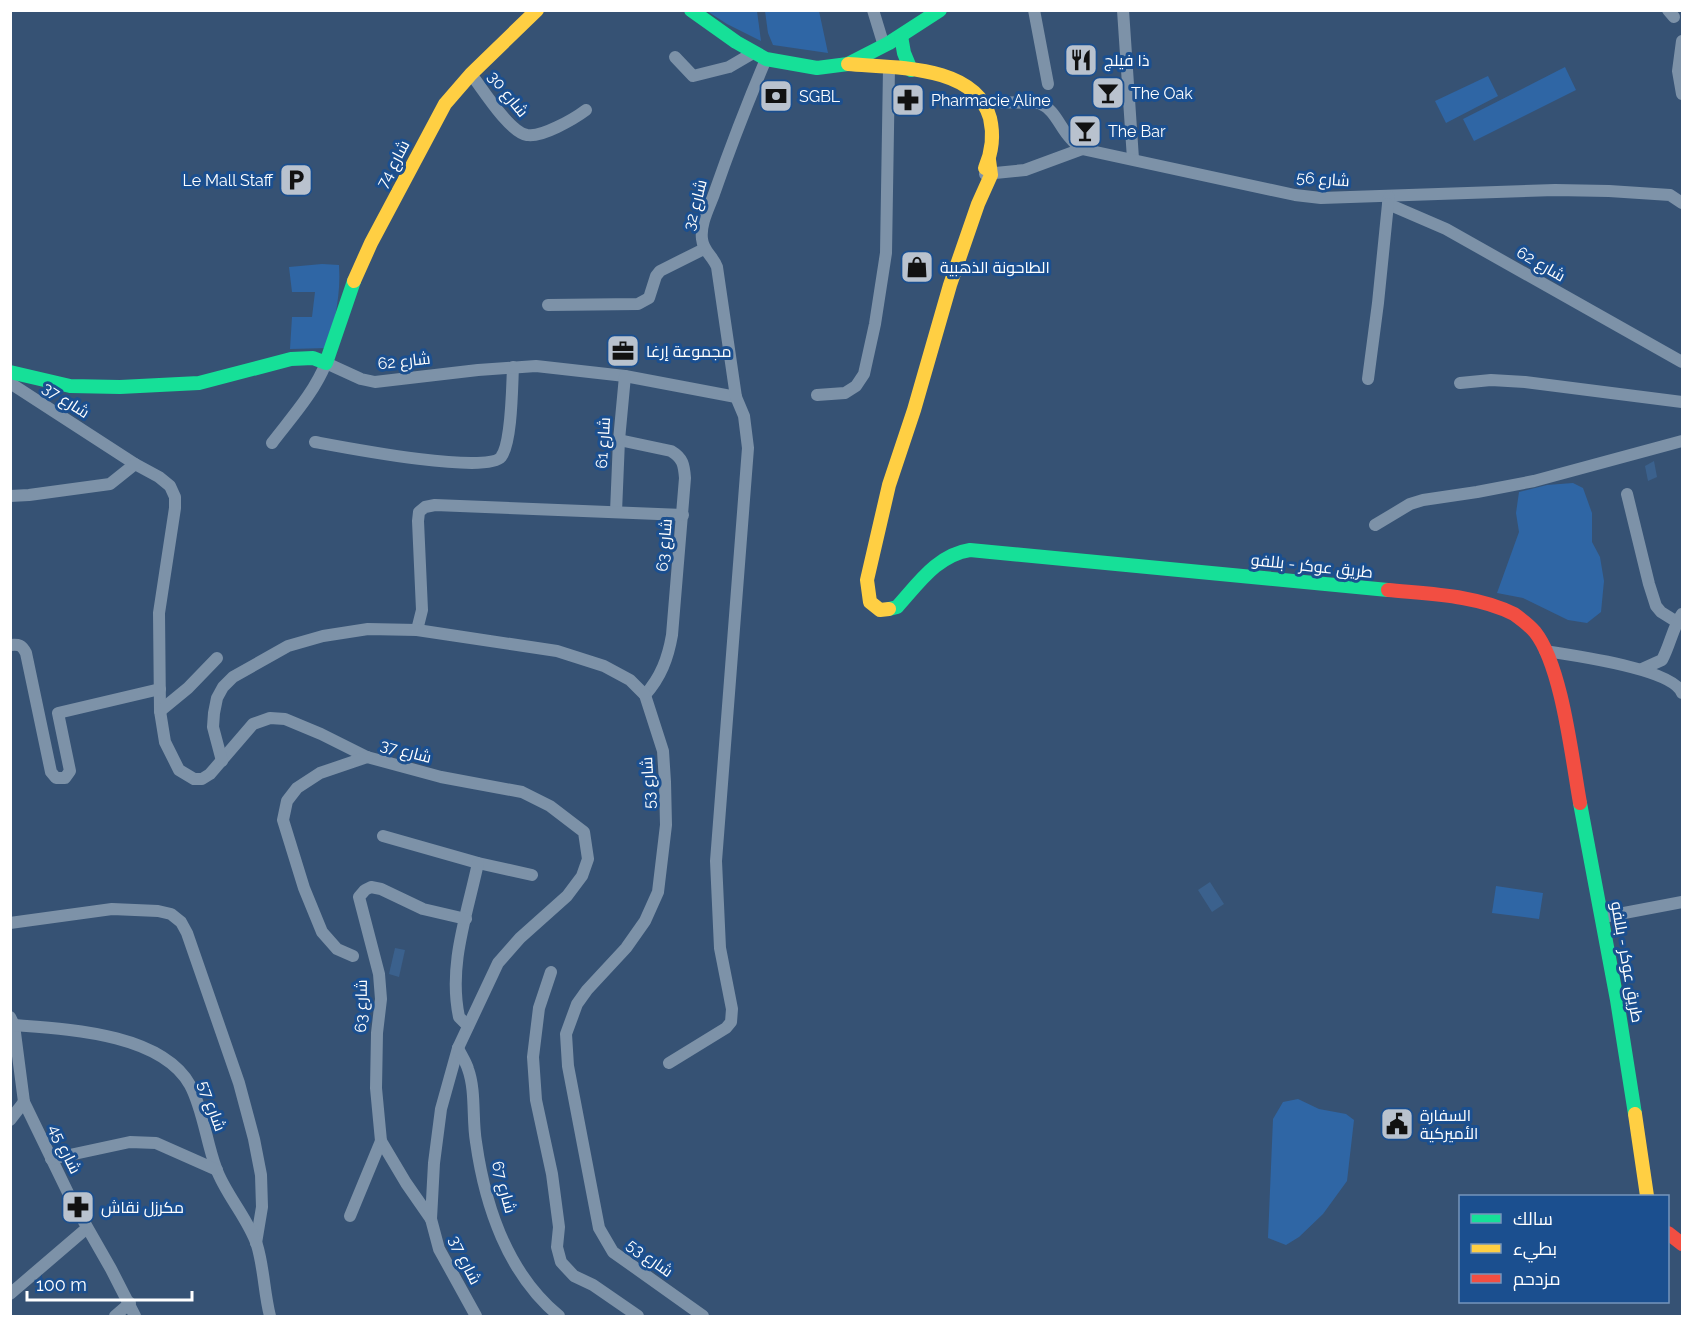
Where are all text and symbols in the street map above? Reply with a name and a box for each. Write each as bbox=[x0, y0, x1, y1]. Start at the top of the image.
restaurant icon: ذا فيلج bbox=[1063, 42, 1099, 78]
place label: ذا فيلج bbox=[1104, 51, 1150, 72]
street label: شارع 30 bbox=[482, 67, 532, 122]
bar icon: The Oak bbox=[1090, 75, 1126, 111]
bank icon: SGBL bbox=[758, 78, 794, 114]
pharmacy icon: Pharmacie Aline bbox=[890, 82, 926, 118]
place label: The Oak bbox=[1131, 84, 1193, 103]
place label: SGBL bbox=[799, 87, 841, 106]
place label: Pharmacie Aline bbox=[931, 91, 1051, 110]
bar icon: The Bar bbox=[1067, 113, 1103, 149]
place label: The Bar bbox=[1108, 122, 1166, 141]
street label: شارع 74 bbox=[373, 137, 415, 192]
parking icon: Le Mall Staff bbox=[278, 162, 314, 198]
street label: شارع 56 bbox=[1296, 168, 1350, 192]
place label: Le Mall Staff bbox=[183, 171, 274, 190]
street label: شارع 32 bbox=[679, 177, 713, 233]
street label: شارع 62 bbox=[1512, 243, 1569, 287]
shop icon: الطاحونة الذهبية bbox=[899, 249, 935, 285]
place label: الطاحونة الذهبية bbox=[940, 258, 1050, 277]
office icon: مجموعة إرغا bbox=[605, 333, 641, 369]
place label: مجموعة إرغا bbox=[646, 342, 731, 361]
street label: شارع 62 bbox=[377, 349, 432, 375]
street label: شارع 37 bbox=[38, 378, 93, 424]
street label: شارع 61 bbox=[592, 417, 616, 470]
street label: شارع 63 bbox=[652, 518, 678, 573]
street label: طريق عوكر - بللفو bbox=[1250, 550, 1374, 583]
street label: شارع 37 bbox=[378, 735, 434, 769]
street label: شارع 53 bbox=[637, 756, 661, 810]
street label: طريق عوكر - بللفو bbox=[1606, 900, 1647, 1024]
street label: شارع 63 bbox=[351, 979, 373, 1033]
street label: شارع 57 bbox=[192, 1078, 230, 1135]
public building icon: السفارة الأميركية bbox=[1379, 1106, 1415, 1142]
place label: السفارة الأميركية bbox=[1420, 1106, 1478, 1143]
street label: شارع 45 bbox=[43, 1121, 85, 1178]
street label: شارع 67 bbox=[486, 1159, 520, 1216]
pharmacy icon: مكرزل نقاش bbox=[60, 1189, 96, 1225]
legend bbox=[1459, 1195, 1669, 1303]
place label: مكرزل نقاش bbox=[101, 1198, 184, 1218]
text: سالك bbox=[1513, 1208, 1553, 1229]
street label: شارع 37 bbox=[443, 1232, 485, 1288]
street label: شارع 53 bbox=[622, 1235, 677, 1283]
text: بطيء bbox=[1513, 1238, 1557, 1263]
scale bar bbox=[27, 1264, 192, 1302]
text: مزدحم bbox=[1513, 1268, 1561, 1291]
text: 100 m bbox=[36, 1274, 87, 1295]

